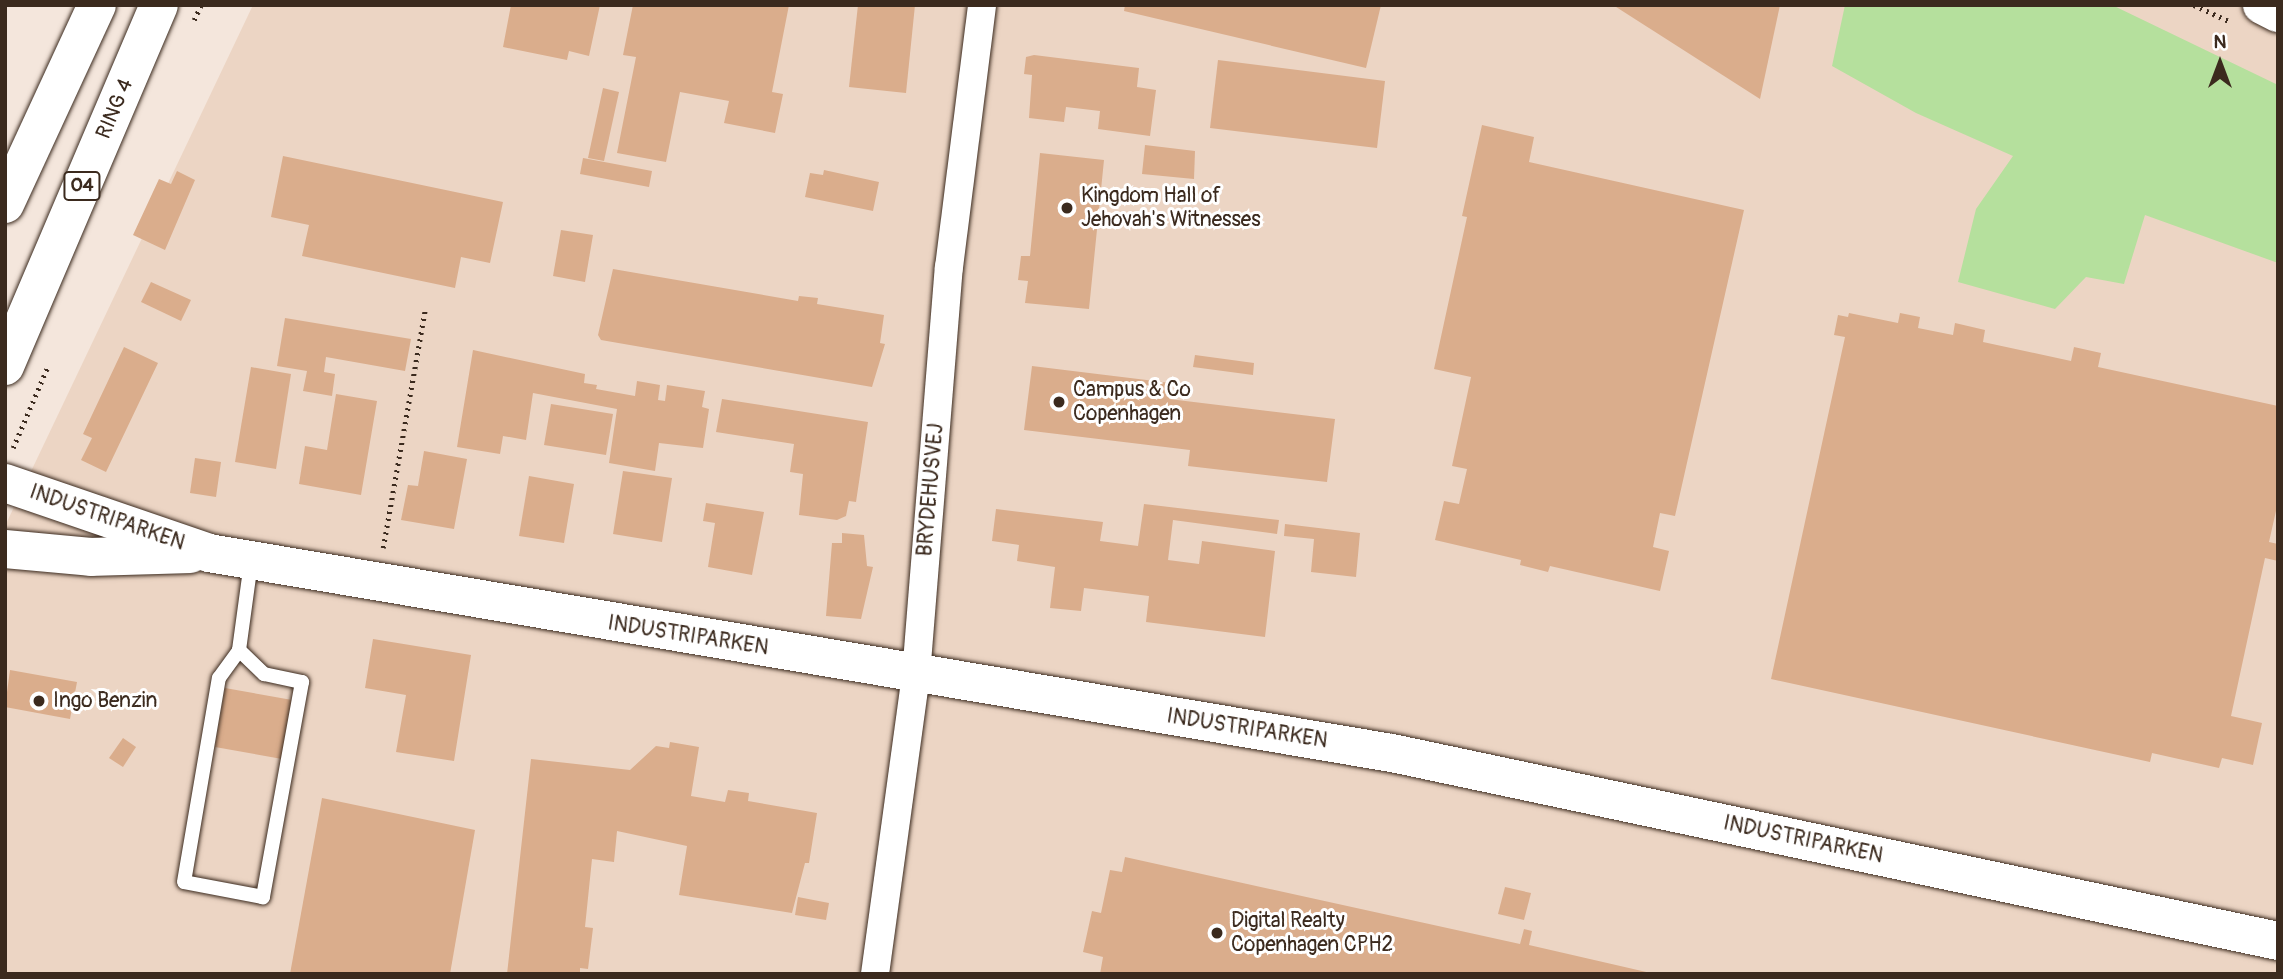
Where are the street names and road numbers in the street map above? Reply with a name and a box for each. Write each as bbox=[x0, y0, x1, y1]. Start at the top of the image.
street label: RING 4 bbox=[91, 75, 139, 143]
road number: O4 bbox=[63, 170, 101, 202]
street label: BRYDEHUSVEJ bbox=[913, 422, 949, 558]
street label: INDUSTRIPARKEN bbox=[26, 480, 188, 556]
street label: INDUSTRIPARKEN bbox=[606, 611, 770, 661]
street label: INDUSTRIPARKEN bbox=[1165, 704, 1329, 754]
street label: INDUSTRIPARKEN bbox=[1721, 811, 1885, 869]

